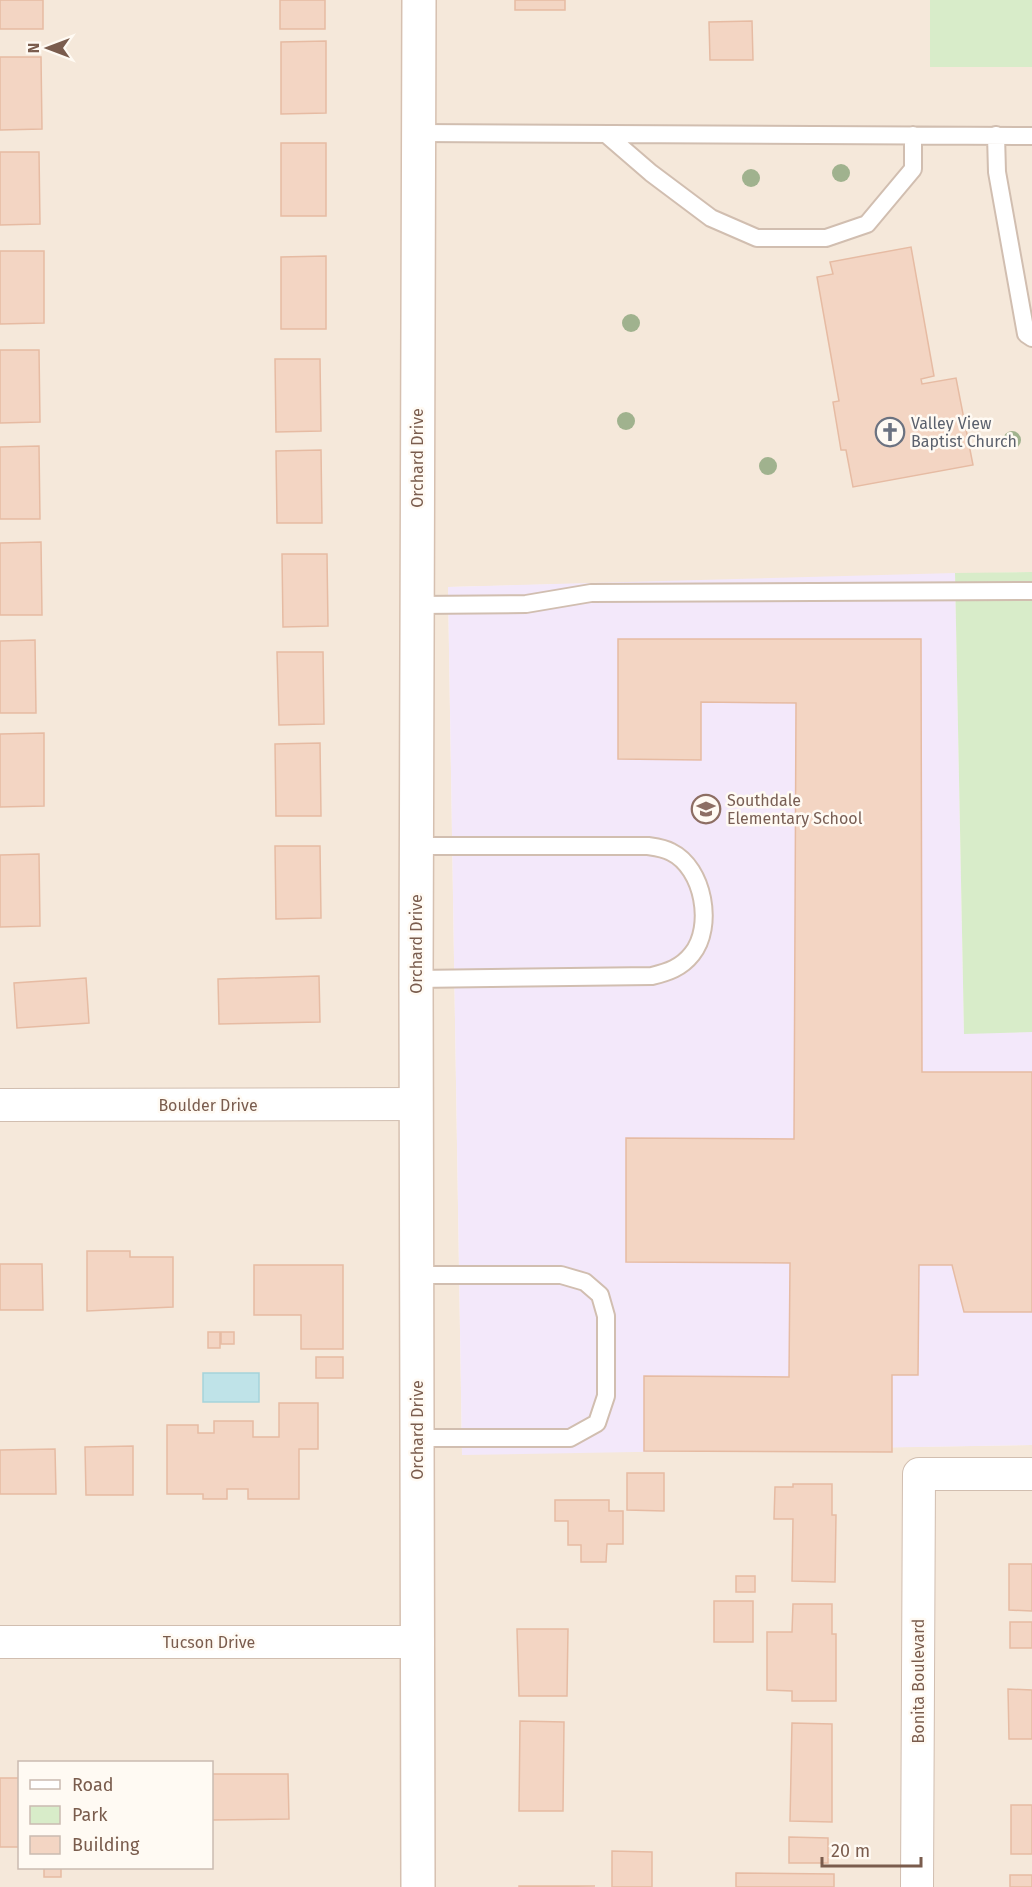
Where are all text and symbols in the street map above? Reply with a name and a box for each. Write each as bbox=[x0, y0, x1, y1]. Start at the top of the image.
north arrow bbox=[18, 18, 78, 78]
text: N bbox=[24, 43, 43, 53]
street label: Orchard Drive bbox=[408, 408, 427, 508]
place label: Valley View Baptist Church bbox=[911, 414, 1017, 451]
church icon: Valley View Baptist Church bbox=[874, 416, 906, 448]
place label: Southdale Elementary School bbox=[727, 791, 863, 828]
school or university icon: Southdale Elementary School bbox=[690, 793, 722, 825]
street label: Orchard Drive bbox=[407, 894, 426, 994]
street label: Boulder Drive bbox=[158, 1096, 258, 1115]
street label: Orchard Drive bbox=[408, 1380, 427, 1480]
street label: Bonita Boulevard bbox=[909, 1619, 928, 1743]
street label: Tucson Drive bbox=[163, 1633, 255, 1652]
legend bbox=[18, 1761, 213, 1869]
text: Road bbox=[72, 1774, 114, 1796]
text: Park bbox=[72, 1804, 108, 1826]
scale bar bbox=[822, 1830, 921, 1868]
text: Building bbox=[72, 1834, 140, 1856]
text: 20 m bbox=[831, 1840, 870, 1862]

